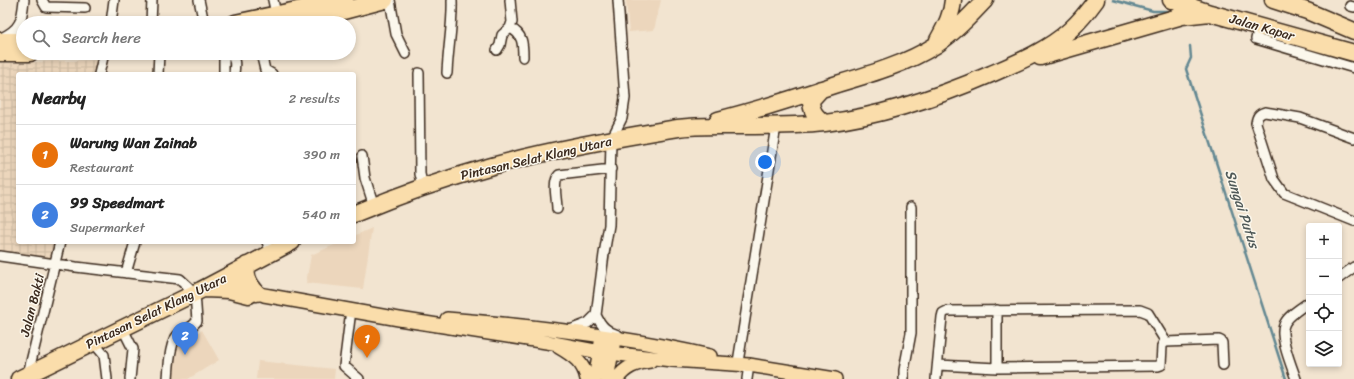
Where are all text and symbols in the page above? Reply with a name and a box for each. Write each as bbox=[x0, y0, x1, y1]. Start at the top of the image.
street label: Jalan Kapar bbox=[1226, 7, 1298, 47]
search box bbox=[16, 16, 356, 60]
text: Search here bbox=[62, 25, 141, 51]
icon: search bbox=[30, 27, 52, 49]
text: Nearby bbox=[32, 83, 86, 113]
text: 2 results bbox=[289, 87, 340, 110]
street label: Pintasan Selat Klang Utara bbox=[458, 129, 614, 187]
text: Warung Wan Zainab bbox=[70, 130, 197, 156]
text: 1 bbox=[42, 143, 48, 166]
text: 390 m bbox=[303, 143, 340, 166]
your location bbox=[755, 152, 775, 172]
text: Restaurant bbox=[70, 156, 134, 179]
water label: Sungai Putus bbox=[1218, 167, 1267, 254]
text: 99 Speedmart bbox=[70, 190, 165, 216]
text: 2 bbox=[41, 203, 49, 226]
text: 540 m bbox=[302, 203, 340, 226]
text: Supermarket bbox=[70, 216, 145, 239]
map controls bbox=[1306, 223, 1342, 367]
button: + bbox=[1306, 223, 1342, 259]
button: − bbox=[1306, 259, 1342, 295]
street label: Pintasan Selat Klang Utara bbox=[82, 267, 231, 355]
street label: Jalan Bakti bbox=[13, 271, 51, 340]
button: locate bbox=[1306, 295, 1342, 331]
pin: 2 bbox=[172, 322, 198, 355]
pin: 1 bbox=[354, 325, 380, 358]
button: layers bbox=[1306, 331, 1342, 367]

